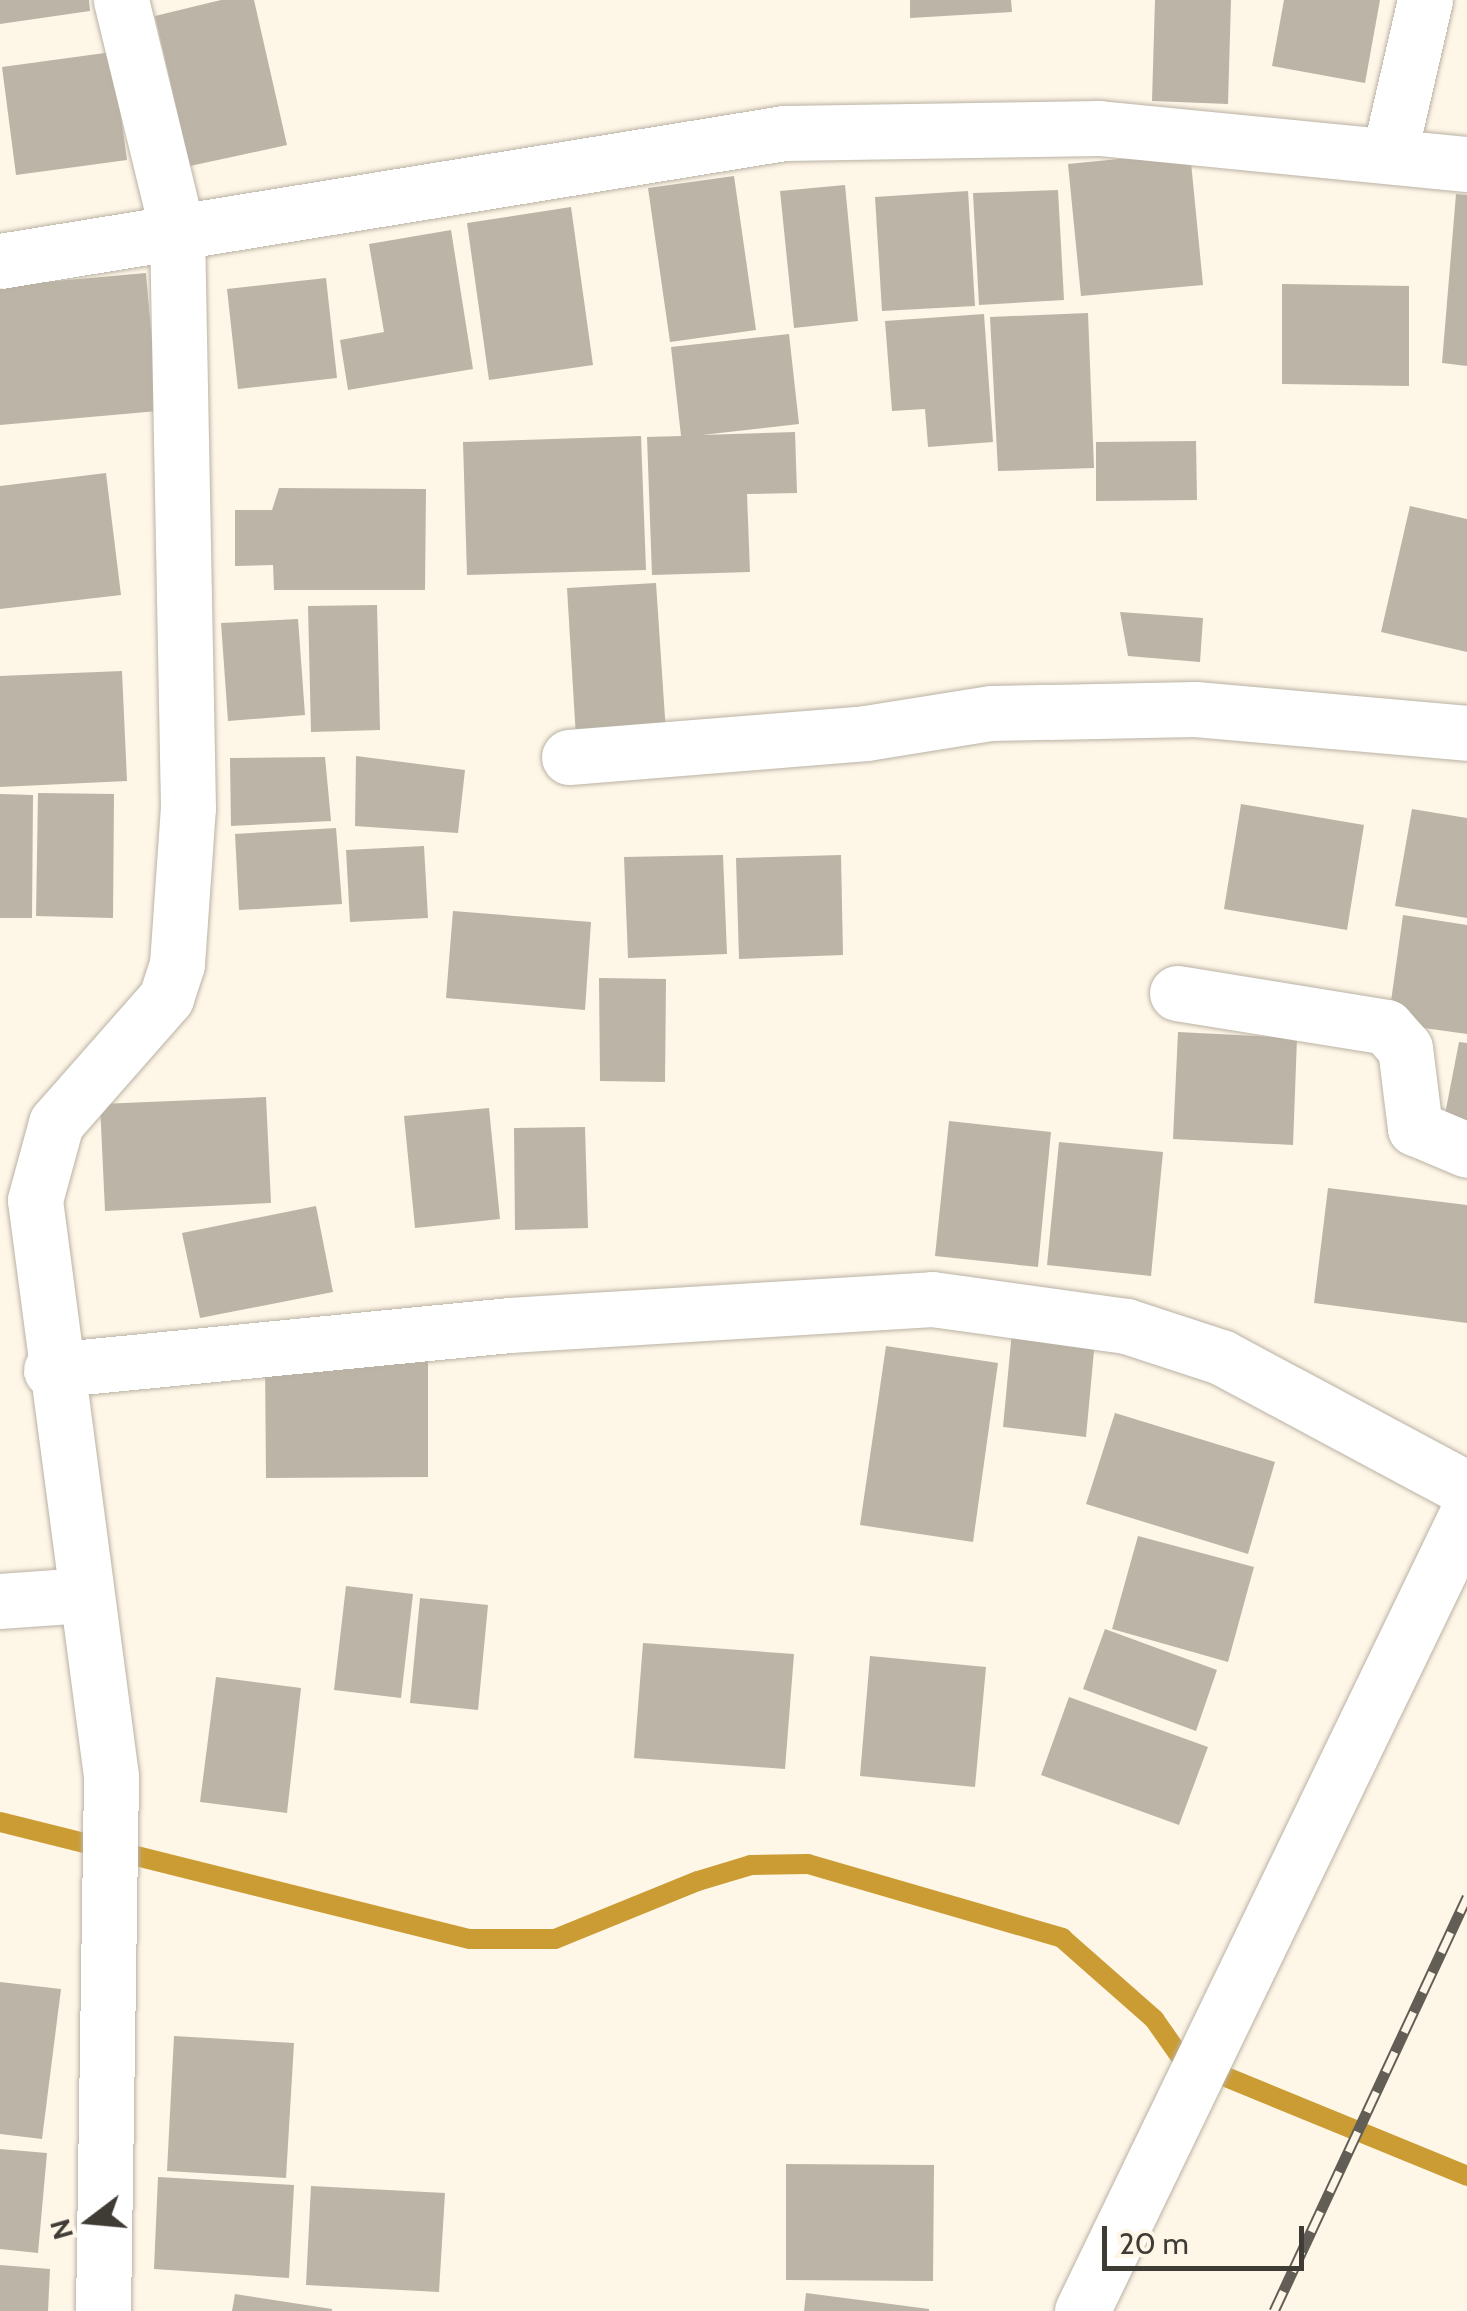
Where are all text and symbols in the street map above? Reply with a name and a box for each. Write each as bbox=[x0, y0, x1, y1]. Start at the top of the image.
north arrow bbox=[40, 2171, 140, 2271]
scale bar bbox=[1107, 2206, 1310, 2268]
text: N bbox=[42, 2215, 80, 2243]
text: 20 m bbox=[1119, 2225, 1189, 2262]

